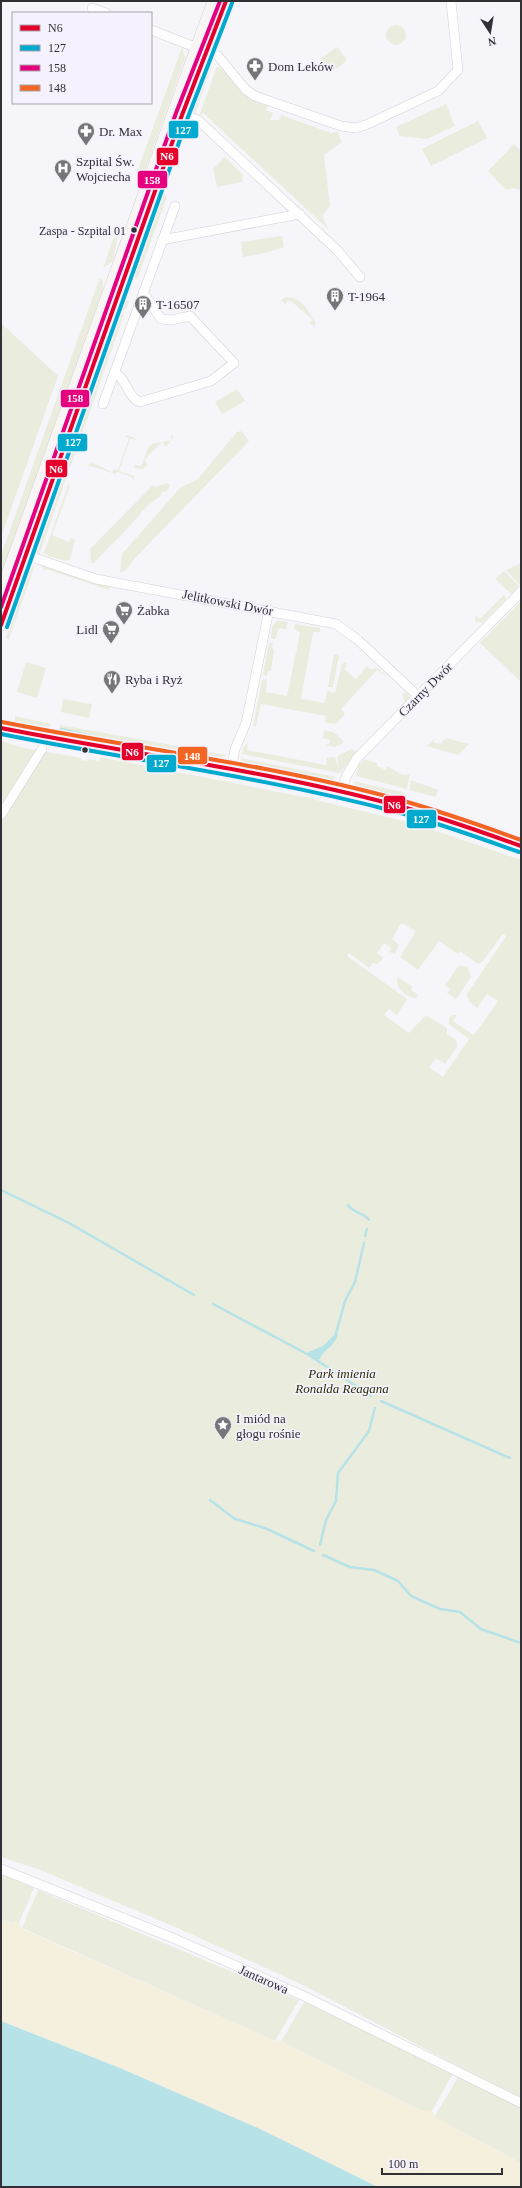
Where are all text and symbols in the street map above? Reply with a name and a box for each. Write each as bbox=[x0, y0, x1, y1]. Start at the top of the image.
legend bbox=[12, 12, 152, 104]
north arrow bbox=[470, 12, 510, 52]
text: N6 bbox=[48, 21, 63, 35]
text: N bbox=[487, 35, 497, 48]
text: 127 bbox=[48, 41, 66, 55]
pharmacy icon: Dom Leków bbox=[245, 56, 265, 81]
place label: Dom Leków bbox=[268, 59, 334, 74]
text: 158 bbox=[48, 61, 66, 75]
text: 148 bbox=[48, 81, 66, 95]
line badge: 127 bbox=[168, 120, 199, 139]
pharmacy icon: Dr. Max bbox=[76, 121, 96, 146]
place label: Dr. Max bbox=[99, 124, 143, 139]
text: 127 bbox=[175, 124, 192, 136]
line badge: N6 bbox=[156, 147, 179, 166]
text: N6 bbox=[160, 150, 174, 162]
place label: Szpital Św. Wojciecha bbox=[76, 154, 134, 184]
hospital icon: Szpital Św. Wojciecha bbox=[53, 158, 73, 183]
line badge: 158 bbox=[137, 170, 168, 189]
text: 158 bbox=[144, 174, 161, 186]
place label: Zaspa - Szpital 01 bbox=[39, 224, 126, 238]
marker: Zaspa - Szpital 01 bbox=[129, 225, 139, 235]
building icon: T-1964 bbox=[325, 286, 345, 311]
place label: T-1964 bbox=[348, 289, 386, 304]
building icon: T-16507 bbox=[133, 294, 153, 319]
place label: T-16507 bbox=[156, 297, 200, 312]
line badge: 158 bbox=[60, 389, 90, 408]
text: 158 bbox=[67, 392, 84, 404]
line badge: 127 bbox=[57, 433, 88, 452]
text: 127 bbox=[65, 436, 82, 448]
line badge: N6 bbox=[45, 459, 68, 478]
text: N6 bbox=[49, 463, 63, 475]
street label: Jelitkowski Dwór bbox=[181, 586, 275, 619]
supermarket icon: Żabka bbox=[114, 600, 134, 625]
place label: Żabka bbox=[137, 603, 170, 618]
supermarket icon: Lidl bbox=[101, 619, 121, 644]
place label: Lidl bbox=[76, 622, 98, 637]
street label: Czarny Dwór bbox=[395, 659, 456, 720]
restaurant icon: Ryba i Ryż bbox=[102, 669, 122, 694]
place label: Ryba i Ryż bbox=[125, 672, 183, 687]
line badge: N6 bbox=[121, 742, 144, 761]
unlabelled marker bbox=[80, 745, 90, 755]
text: N6 bbox=[125, 746, 139, 758]
line badge: 148 bbox=[177, 746, 208, 765]
text: 148 bbox=[184, 750, 201, 762]
line badge: 127 bbox=[146, 754, 177, 773]
text: 127 bbox=[153, 757, 170, 769]
line badge: N6 bbox=[383, 795, 406, 814]
text: N6 bbox=[387, 799, 401, 811]
line badge: 127 bbox=[406, 809, 437, 829]
text: 127 bbox=[413, 813, 430, 825]
park label: Park imienia Ronalda Reagana bbox=[294, 1366, 389, 1396]
place label: I miód na głogu rośnie bbox=[236, 1411, 301, 1441]
place icon: I miód na głogu rośnie bbox=[213, 1415, 233, 1440]
street label: Jantarowa bbox=[237, 1962, 291, 1997]
scale bar bbox=[382, 2150, 502, 2176]
text: 100 m bbox=[388, 2157, 419, 2171]

